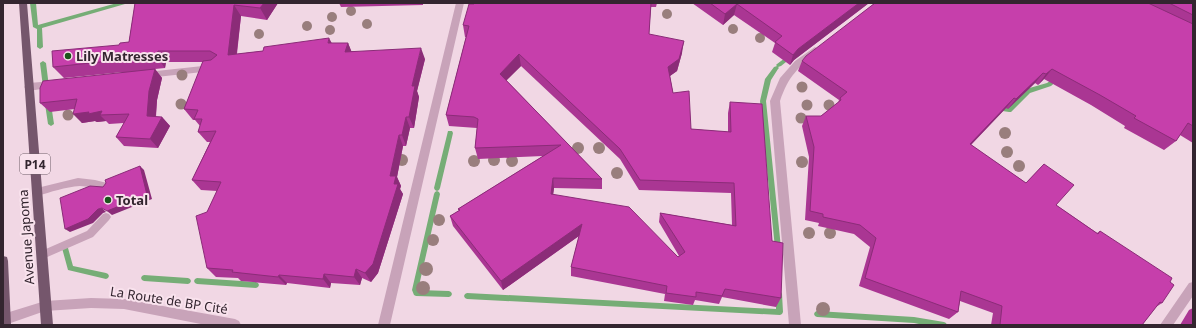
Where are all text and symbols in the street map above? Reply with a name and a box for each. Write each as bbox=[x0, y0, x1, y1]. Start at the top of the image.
place label: Lily Matresses bbox=[76, 47, 168, 65]
marker: Lily Matresses bbox=[63, 51, 73, 61]
road number: P14 bbox=[20, 154, 50, 174]
street label: Avenue Japoma bbox=[14, 189, 38, 285]
place label: Total bbox=[116, 191, 148, 209]
marker: Total bbox=[103, 195, 113, 205]
street label: La Route de BP Cité bbox=[109, 282, 229, 318]

